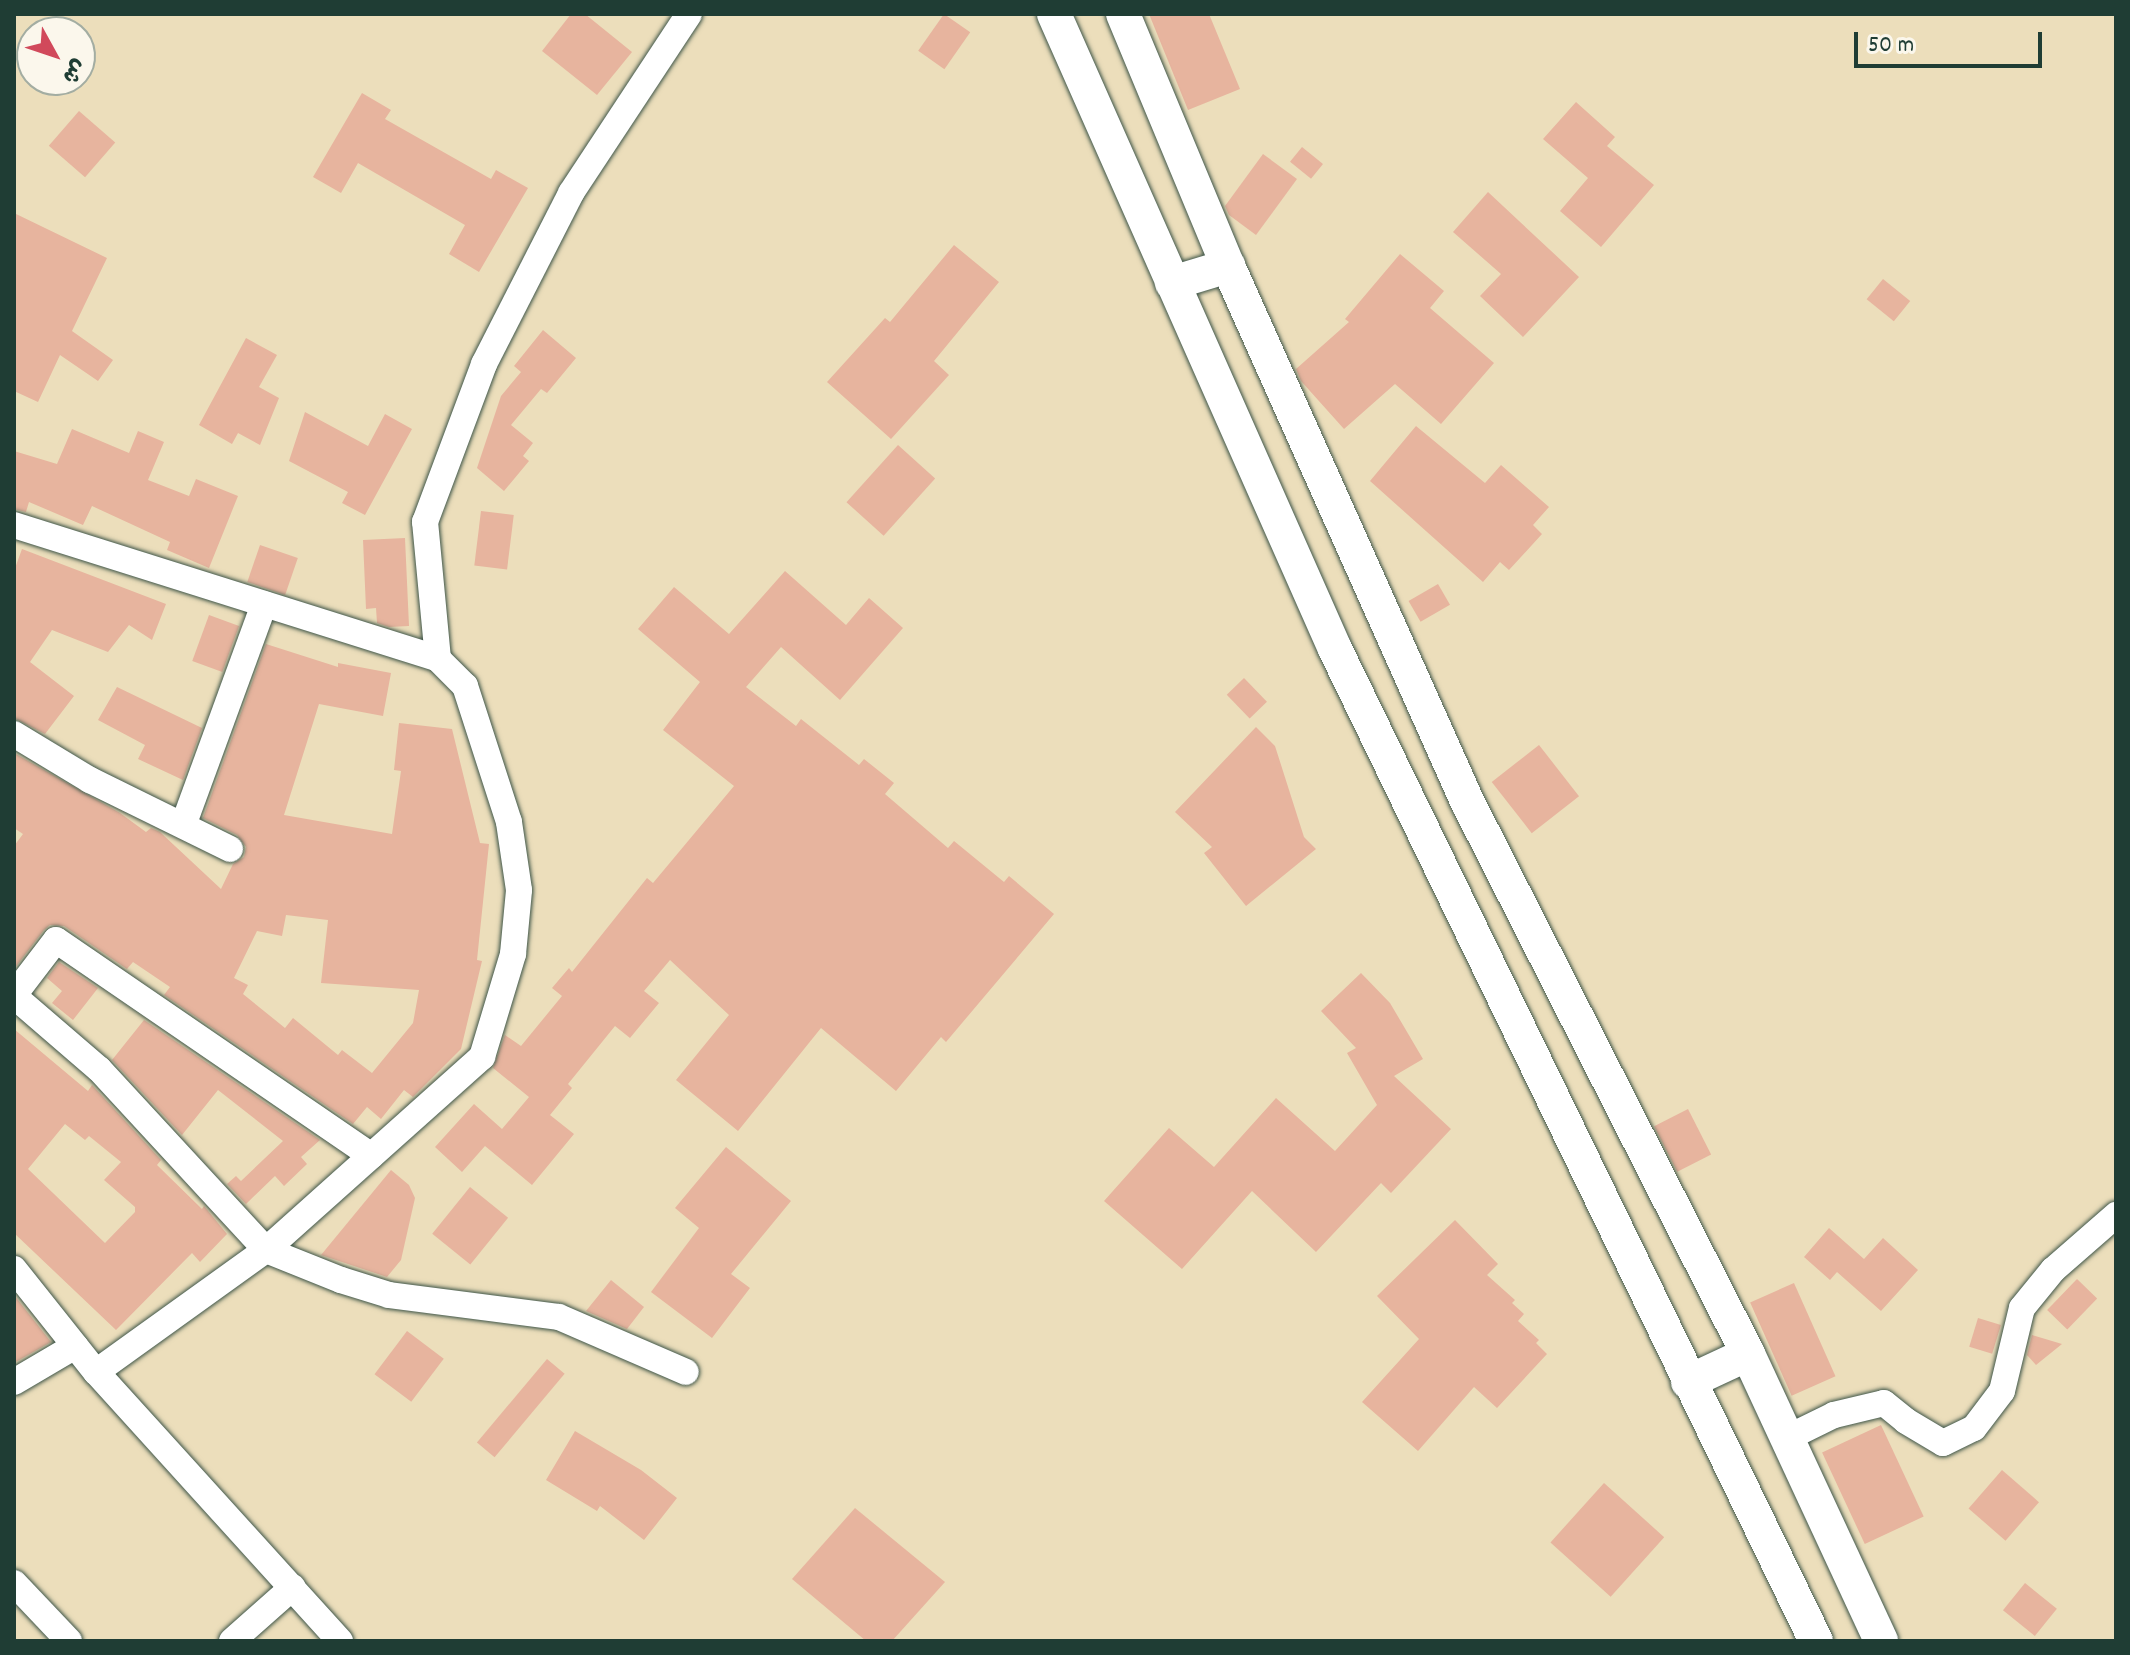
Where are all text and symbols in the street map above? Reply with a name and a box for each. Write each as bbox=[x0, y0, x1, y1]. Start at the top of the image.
north arrow bbox=[16, 16, 96, 96]
scale bar bbox=[1858, 16, 2046, 66]
text: 50 m bbox=[1868, 29, 1914, 63]
text: ش bbox=[54, 51, 93, 90]

